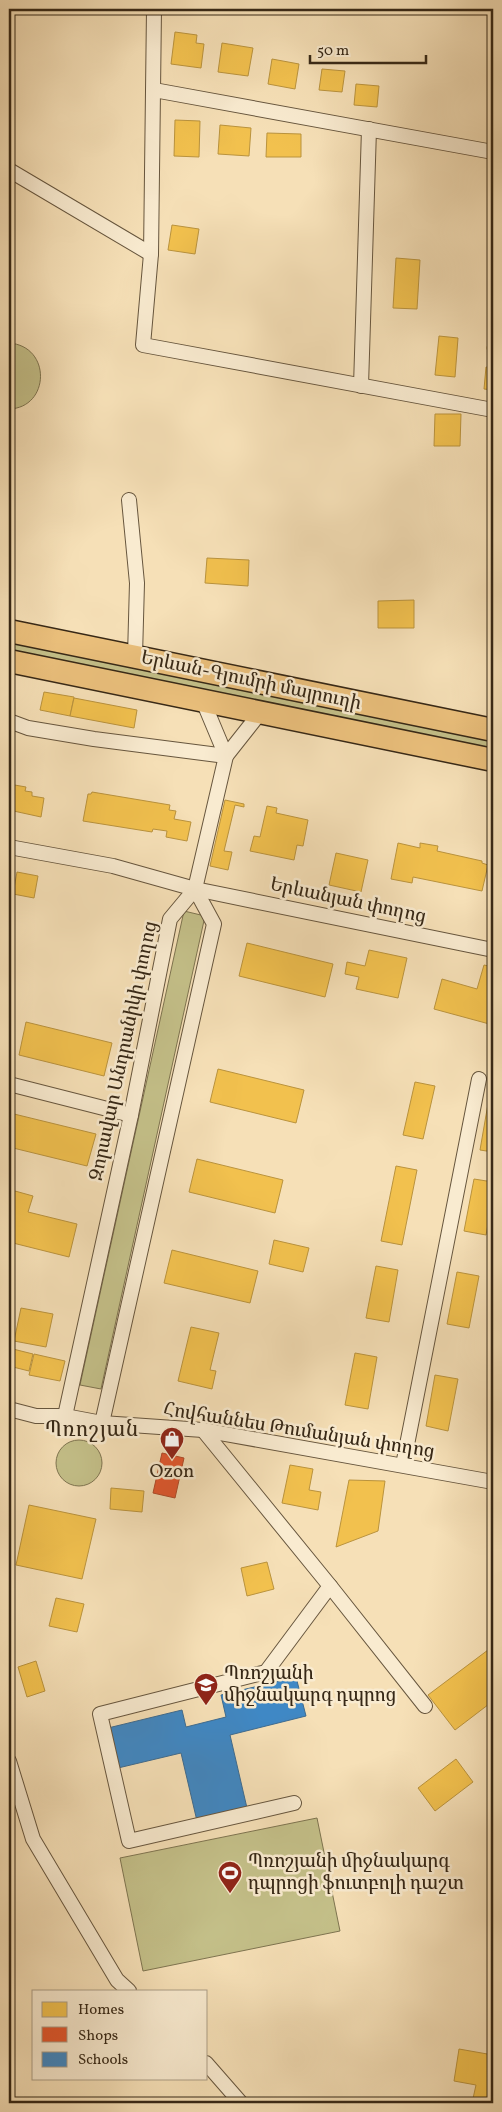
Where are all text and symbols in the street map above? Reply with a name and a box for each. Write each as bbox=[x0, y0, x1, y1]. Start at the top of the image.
scale bar bbox=[310, 32, 426, 64]
text: 50 m bbox=[317, 41, 349, 62]
street label: Երևան-Գյումրի մայրուղի bbox=[138, 645, 364, 717]
street label: Երևանյան փողոց bbox=[267, 872, 429, 930]
street label: Զորավար Անդրանիկի փողոց bbox=[84, 919, 164, 1183]
street label: Հովհաննես Թումանյան փողոց bbox=[162, 1397, 436, 1465]
district label: Պռոշյան bbox=[45, 1416, 139, 1445]
shop icon: Ozon bbox=[159, 1426, 185, 1460]
place label: Ozon bbox=[150, 1459, 194, 1485]
place label: Պռոշյանի միջնակարգ դպրոց bbox=[224, 1661, 396, 1709]
school or university icon: Պռոշյանի միջնակարգ դպրոց bbox=[193, 1672, 219, 1706]
place label: Պռոշյանի միջնակարգ դպրոցի ֆուտբոլի դաշտ bbox=[248, 1849, 464, 1897]
sports icon: Պռոշյանի միջնակարգ դպրոցի ֆուտբոլի դաշտ bbox=[217, 1860, 243, 1894]
legend bbox=[32, 1990, 208, 2080]
text: Homes bbox=[78, 2000, 124, 2021]
text: Shops bbox=[78, 2026, 118, 2047]
text: Schools bbox=[78, 2050, 128, 2071]

